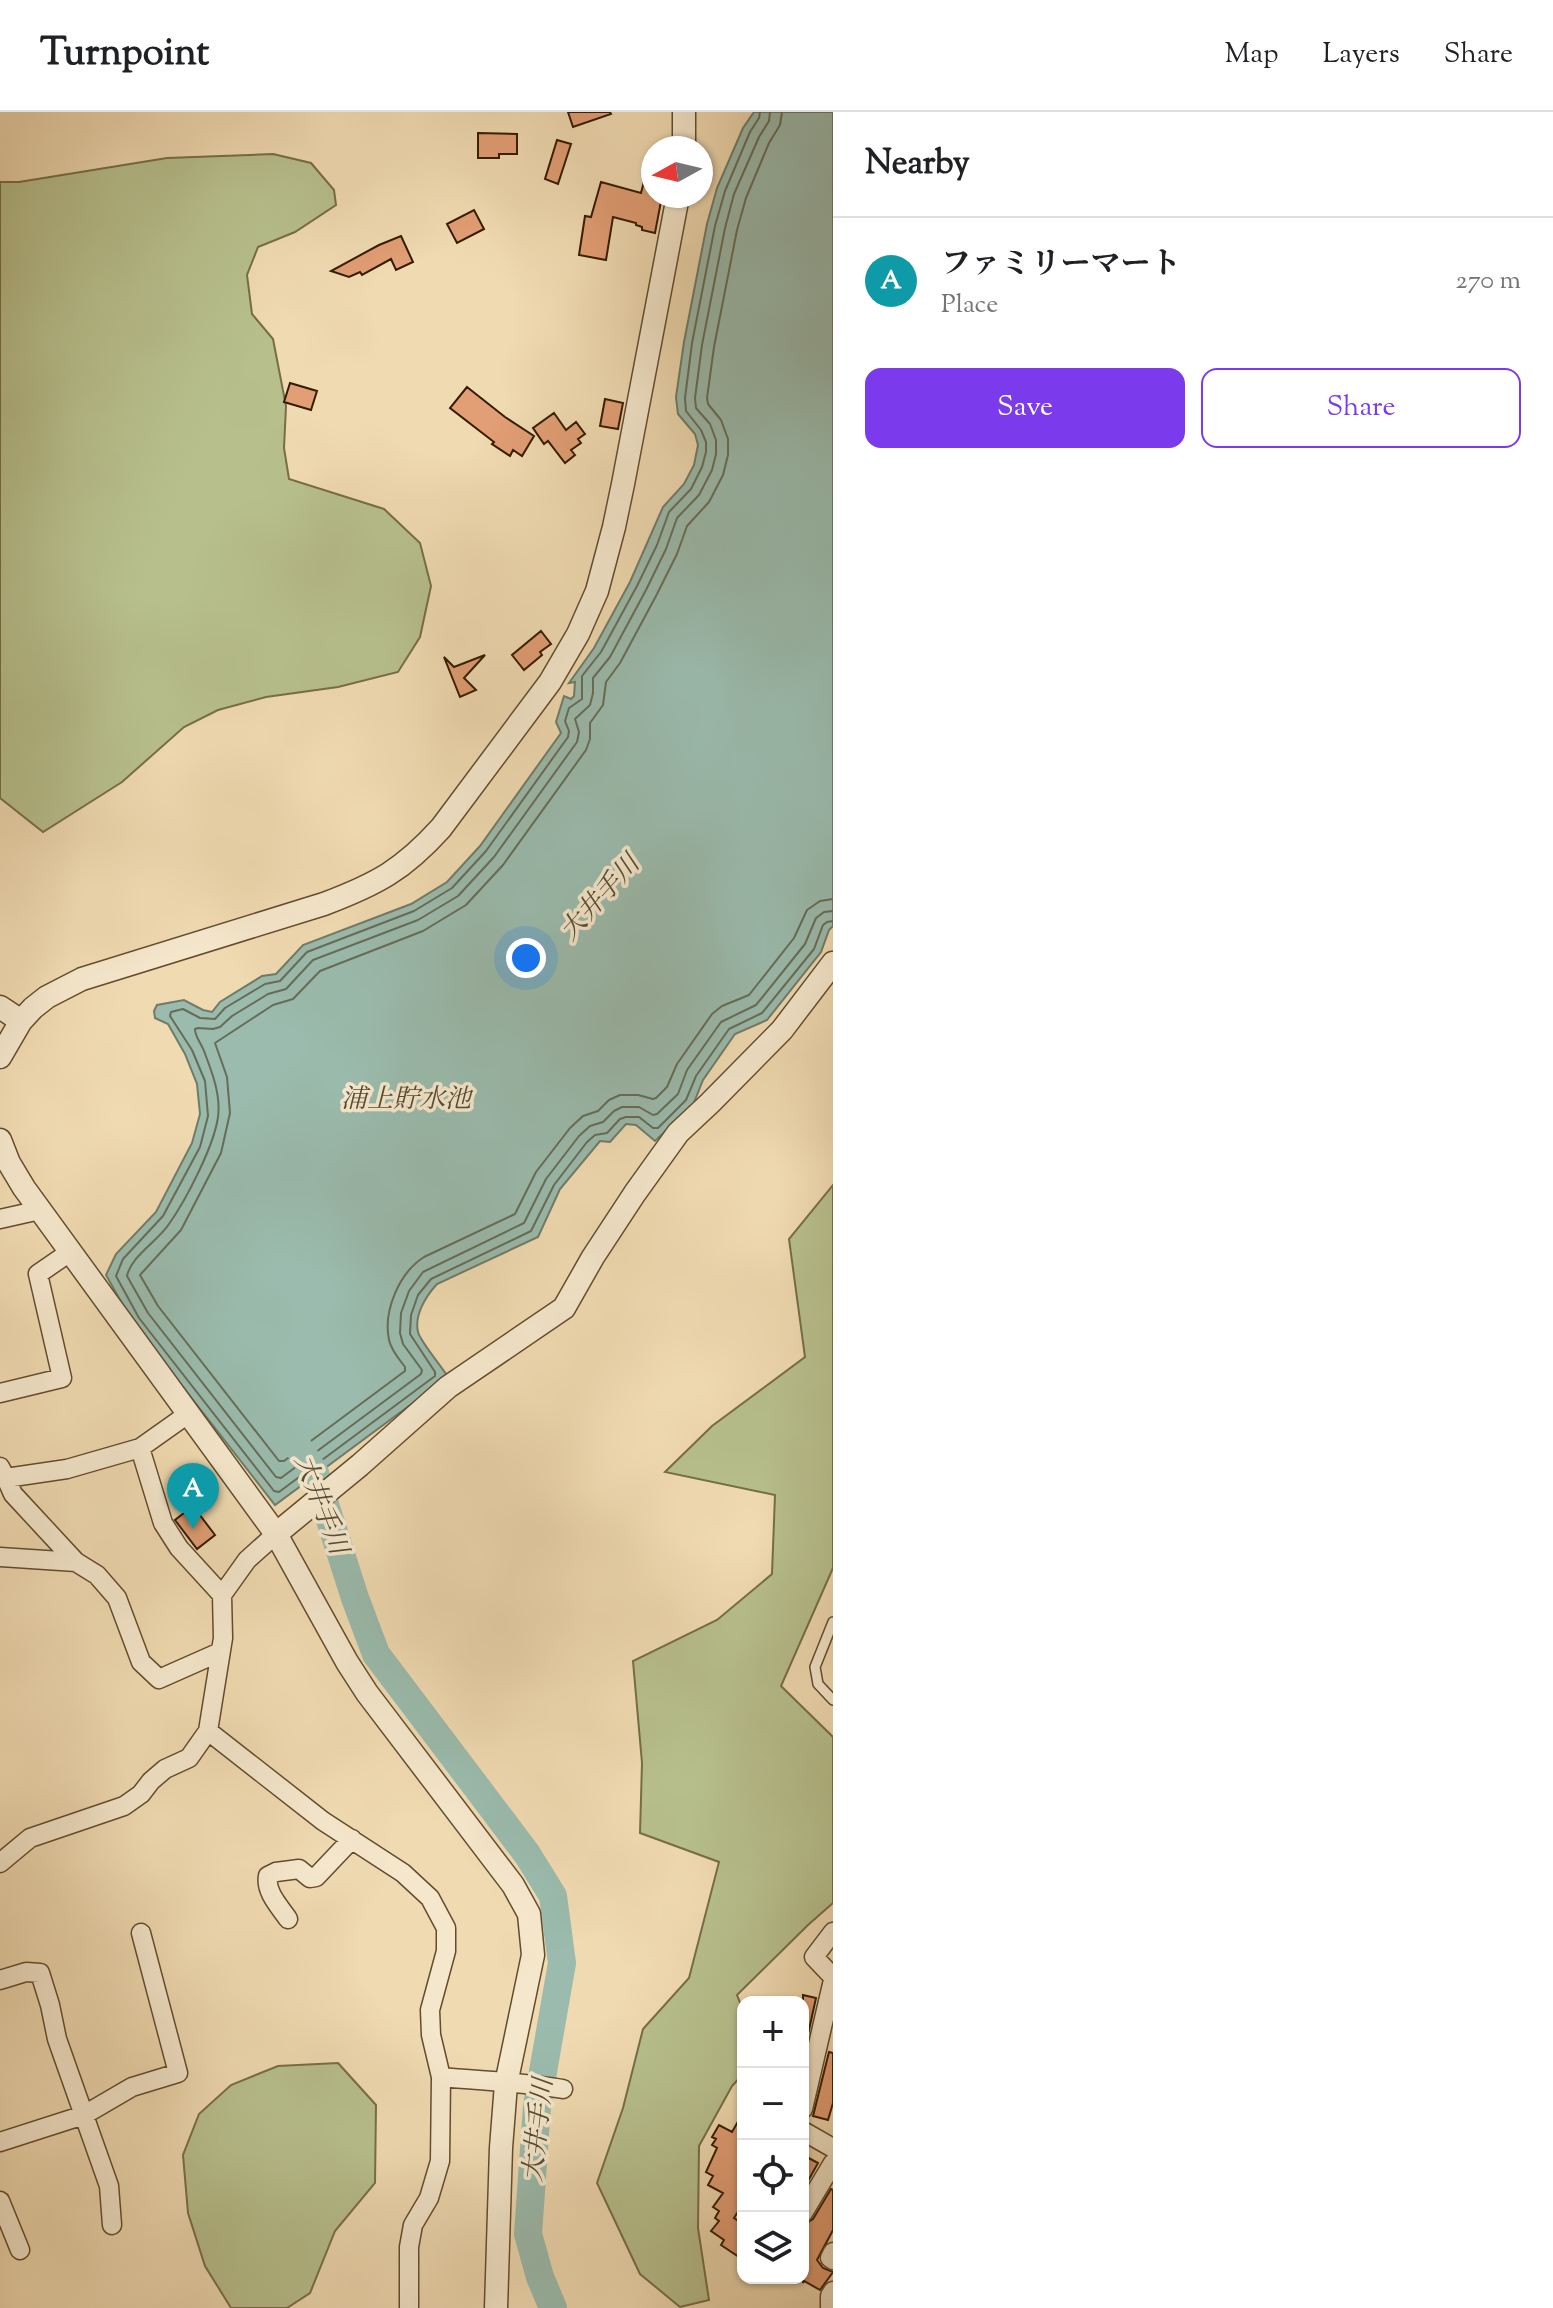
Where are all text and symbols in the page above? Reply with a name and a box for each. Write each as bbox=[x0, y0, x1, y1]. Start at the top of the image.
text: Turnpoint bbox=[40, 28, 209, 82]
text: Map bbox=[1225, 35, 1278, 75]
text: Layers bbox=[1322, 35, 1400, 75]
text: Share bbox=[1444, 35, 1513, 75]
north arrow bbox=[641, 136, 713, 208]
text: Nearby bbox=[865, 140, 970, 189]
text: ファミリーマート bbox=[941, 244, 1180, 287]
text: A bbox=[880, 263, 902, 300]
text: 270 m bbox=[1456, 263, 1521, 300]
text: Place bbox=[941, 287, 998, 324]
button: Save bbox=[865, 368, 1185, 448]
button: Share bbox=[1201, 368, 1521, 448]
water label: 大井手川 bbox=[552, 845, 651, 950]
your location bbox=[506, 938, 546, 978]
water label: 浦上貯水池 bbox=[341, 1082, 474, 1119]
water label: 大井手川 bbox=[284, 1450, 357, 1563]
pin: A bbox=[167, 1463, 219, 1529]
map controls bbox=[737, 1996, 809, 2284]
button: + bbox=[737, 1996, 809, 2068]
button: − bbox=[737, 2068, 809, 2140]
water label: 大井手川 bbox=[516, 2074, 564, 2184]
button: locate bbox=[737, 2140, 809, 2212]
button: layers bbox=[737, 2212, 809, 2284]

